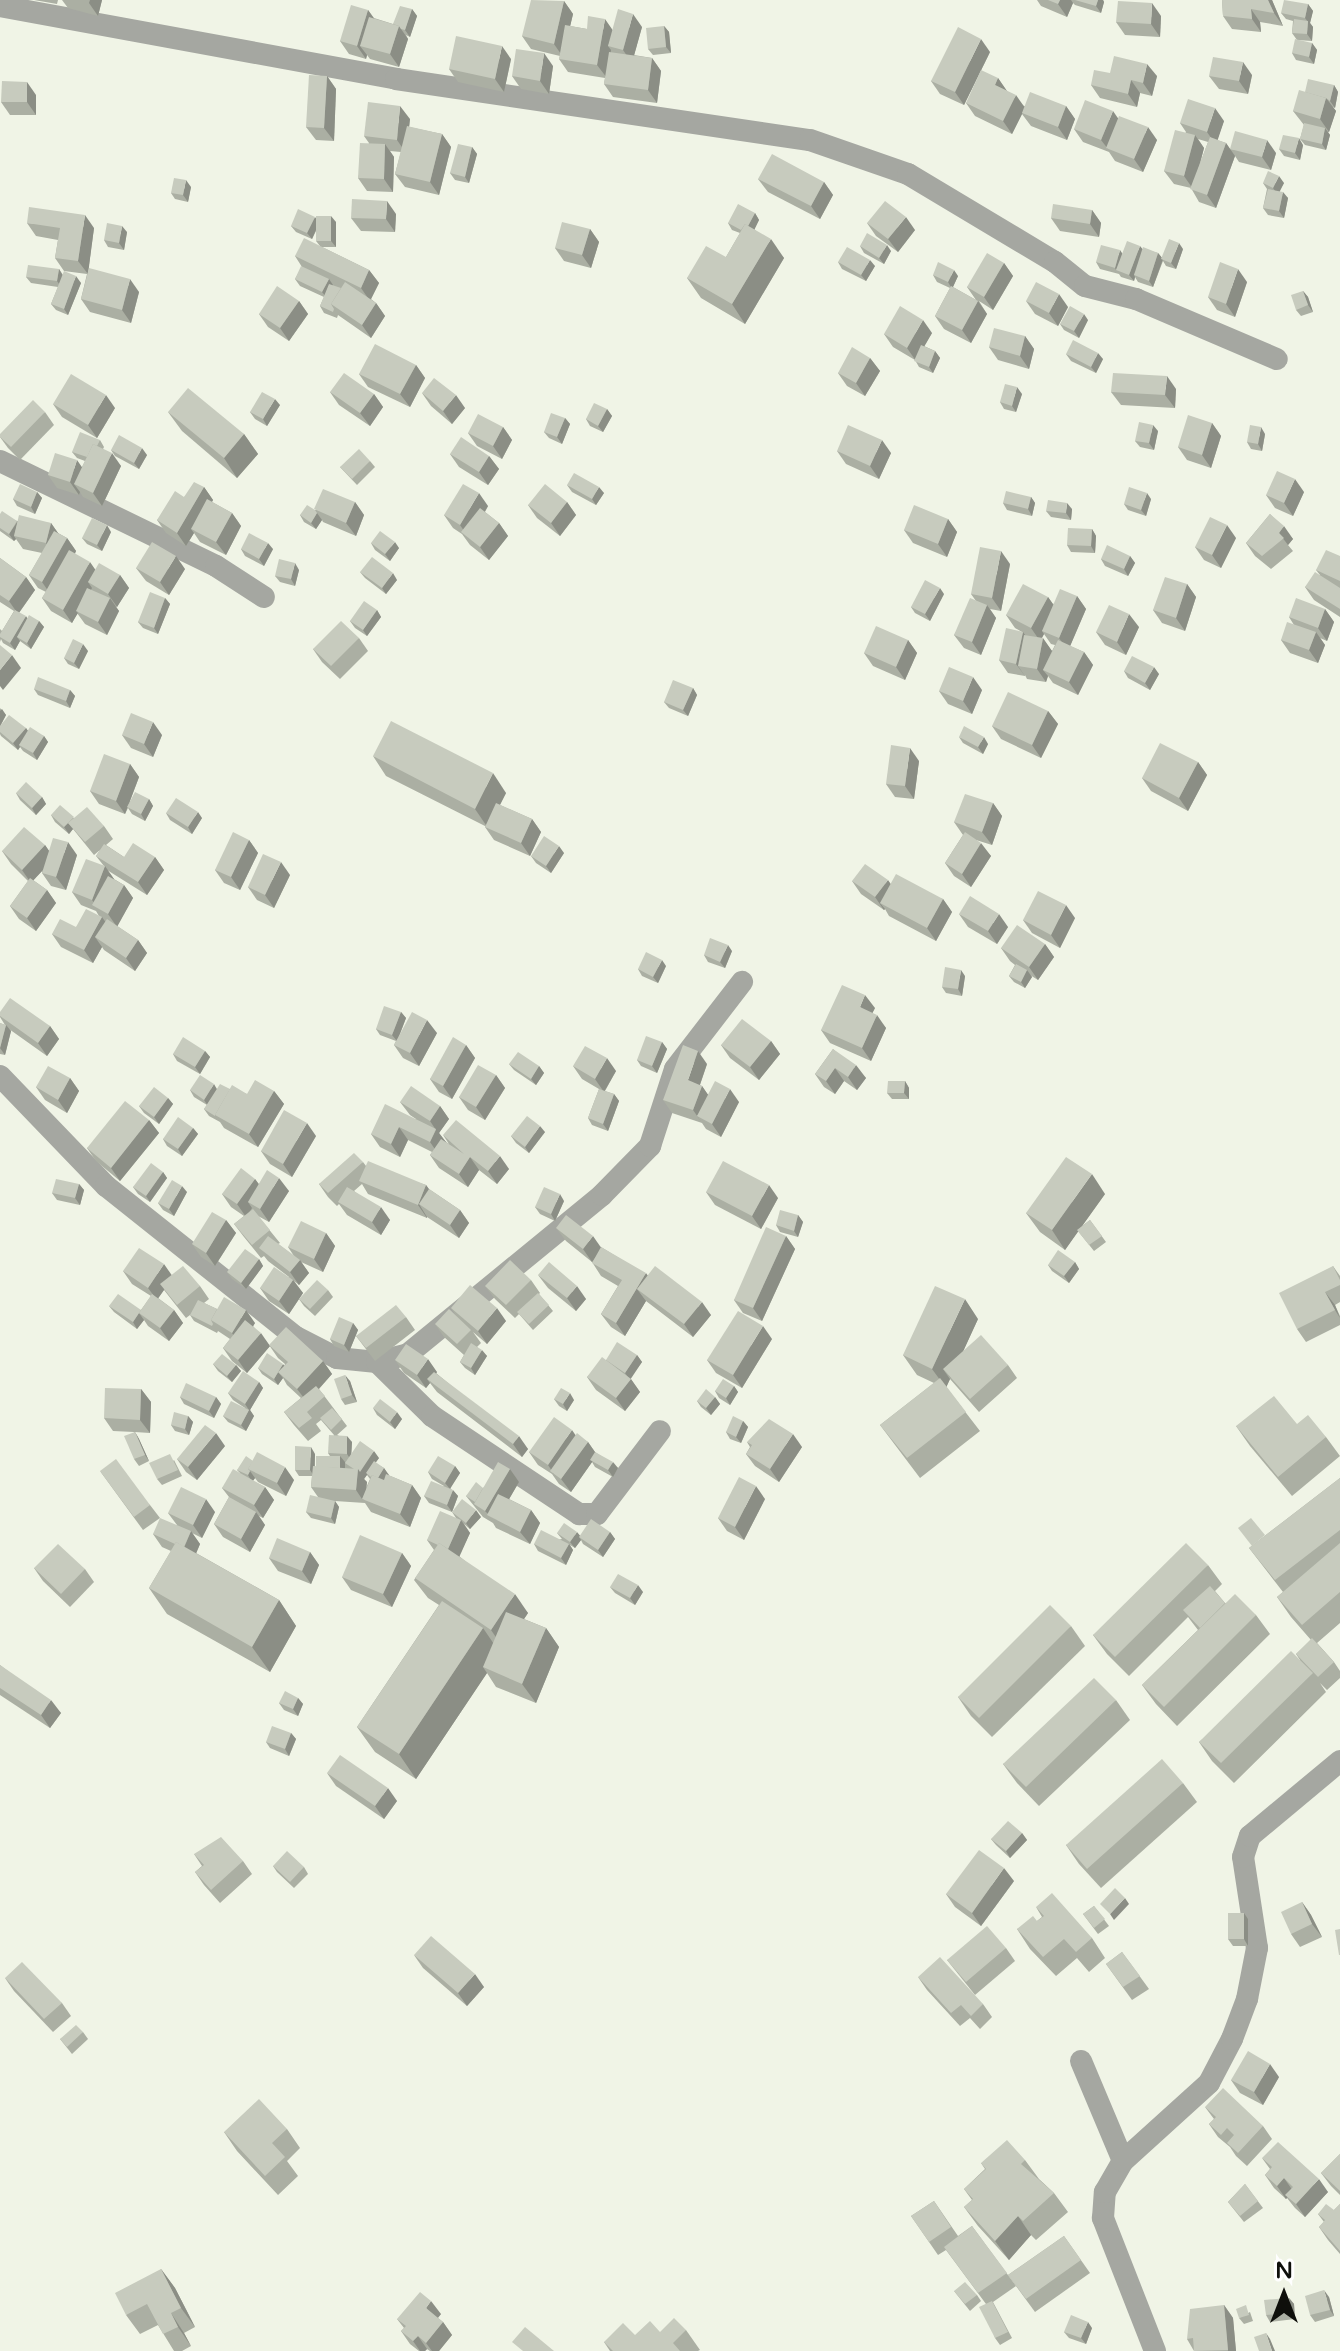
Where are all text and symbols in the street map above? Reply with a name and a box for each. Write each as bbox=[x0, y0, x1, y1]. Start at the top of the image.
north arrow bbox=[1244, 2255, 1324, 2335]
text: N bbox=[1275, 2258, 1293, 2284]

